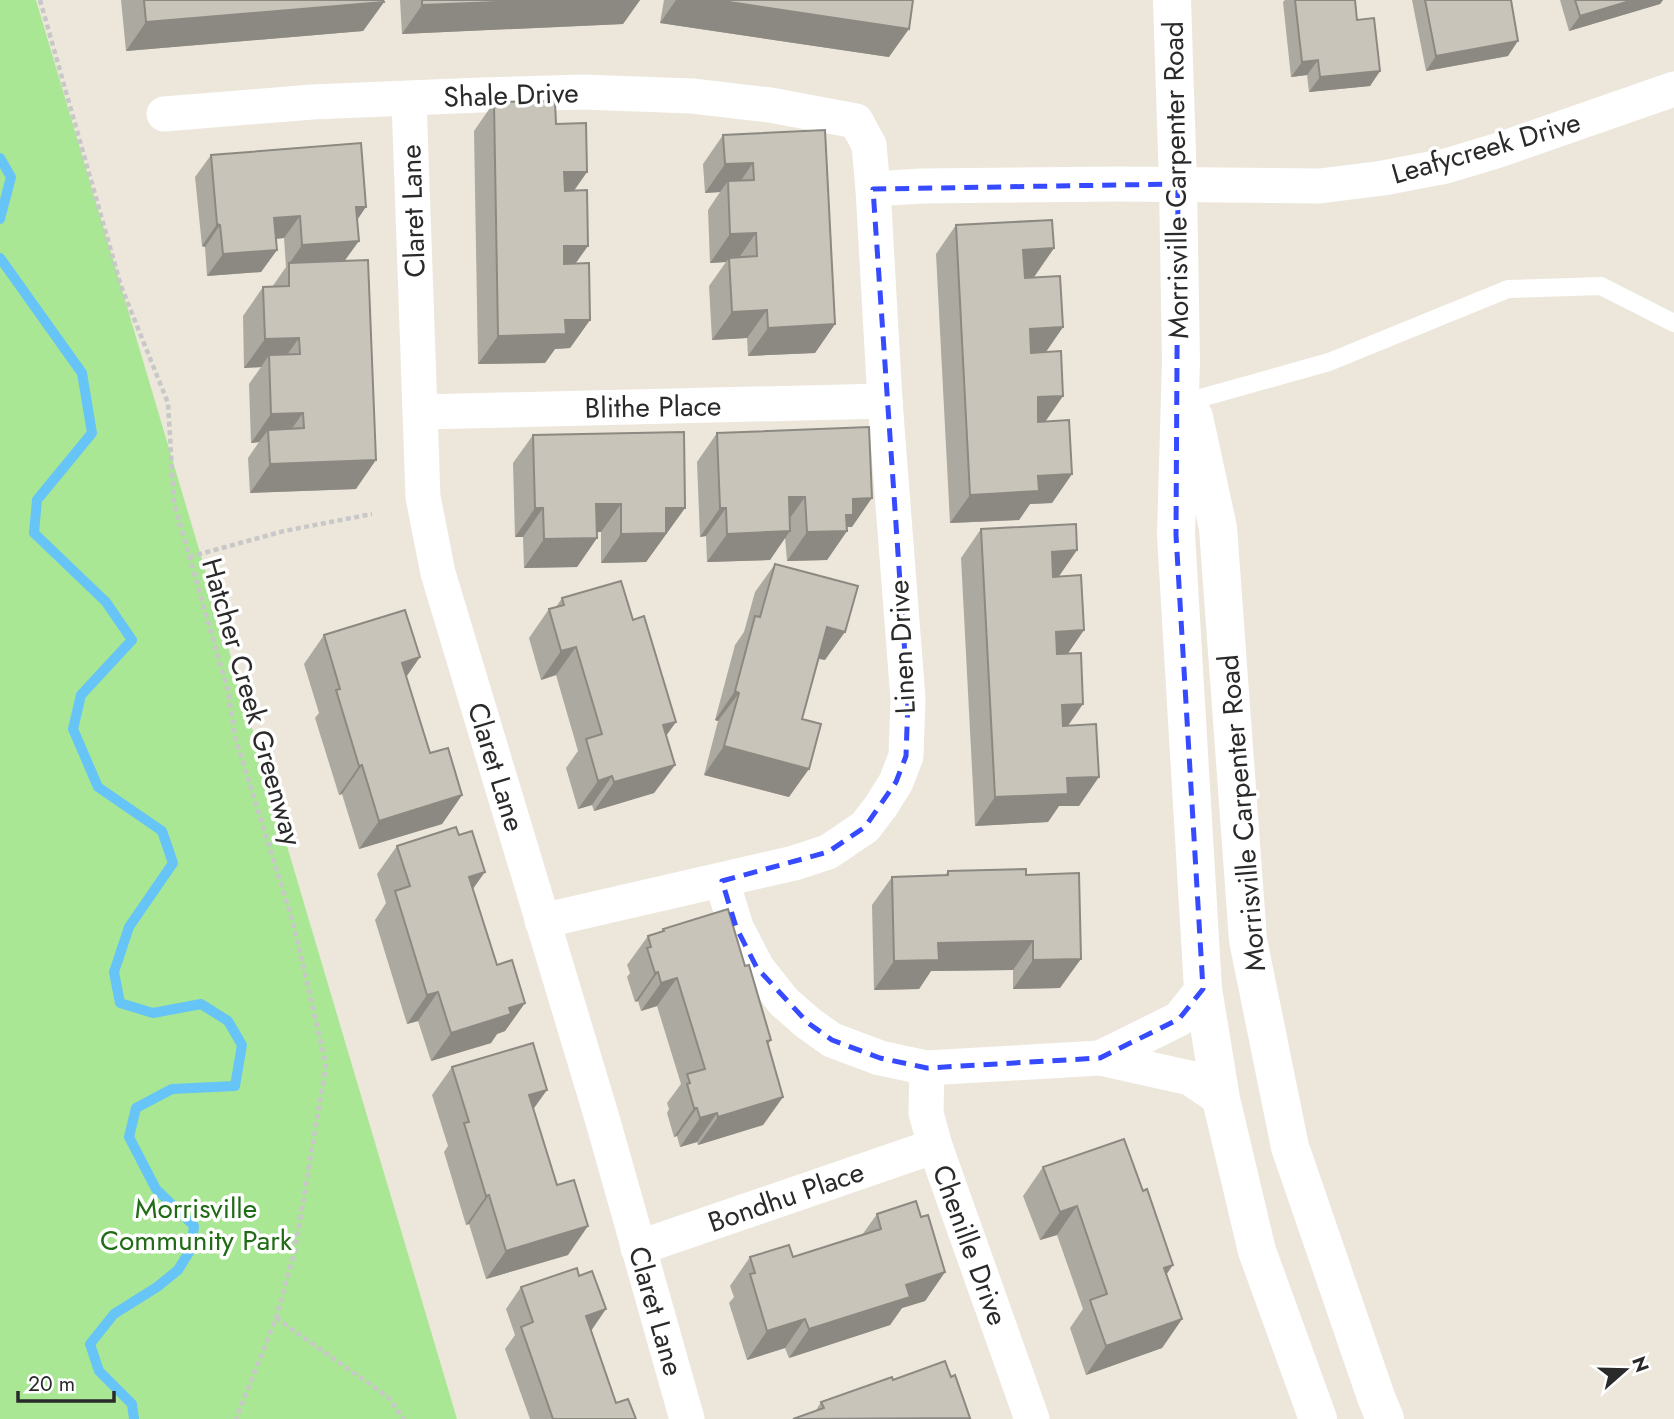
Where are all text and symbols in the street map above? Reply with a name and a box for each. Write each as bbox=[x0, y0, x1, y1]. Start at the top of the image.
street label: Morrisville Carpenter Road bbox=[1153, 21, 1199, 339]
street label: Shale Drive bbox=[443, 72, 579, 118]
street label: Leafycreek Drive bbox=[1387, 101, 1585, 195]
street label: Claret Lane bbox=[390, 144, 436, 278]
street label: Blithe Place bbox=[584, 385, 722, 429]
street label: Hatcher Creek Greenway bbox=[191, 553, 313, 851]
street label: Linen Drive bbox=[878, 579, 926, 715]
street label: Morrisville Carpenter Road bbox=[1208, 653, 1276, 973]
street label: Claret Lane bbox=[457, 697, 535, 837]
street label: Bondhu Place bbox=[703, 1151, 869, 1243]
street label: Chenille Drive bbox=[922, 1159, 1018, 1331]
park label: Morrisville Community Park bbox=[100, 1188, 293, 1261]
street label: Claret Lane bbox=[618, 1241, 694, 1381]
north arrow bbox=[1590, 1335, 1660, 1405]
text: N bbox=[1625, 1353, 1656, 1376]
scale bar bbox=[18, 1360, 114, 1404]
text: 20 m bbox=[28, 1369, 75, 1399]

